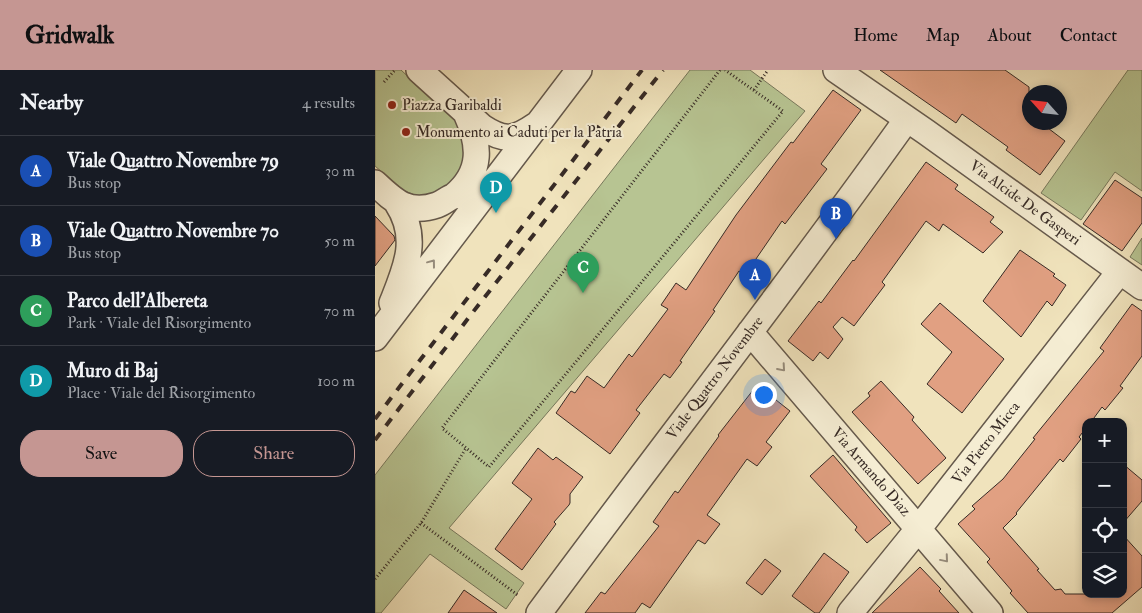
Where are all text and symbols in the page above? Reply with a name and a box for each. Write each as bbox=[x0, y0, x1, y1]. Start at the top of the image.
text: Gridwalk bbox=[25, 20, 114, 51]
text: Home bbox=[853, 24, 898, 47]
text: Map bbox=[926, 24, 960, 47]
text: About bbox=[988, 24, 1032, 47]
text: Contact bbox=[1060, 24, 1117, 47]
north arrow bbox=[1022, 85, 1067, 130]
text: Nearby bbox=[20, 89, 83, 116]
text: 4 results bbox=[302, 93, 355, 113]
place label: Piazza Garibaldi bbox=[402, 96, 502, 115]
marker: Piazza Garibaldi bbox=[386, 99, 398, 111]
place label: Monumento ai Caduti per la Patria bbox=[416, 123, 623, 143]
marker: Monumento ai Caduti per la Patria bbox=[400, 126, 412, 138]
text: Viale Quattro Novembre 79 bbox=[67, 149, 279, 173]
street label: Via Alcide De Gasperi bbox=[965, 156, 1084, 251]
text: A bbox=[31, 161, 41, 181]
text: 30 m bbox=[325, 161, 355, 181]
pin: D bbox=[480, 172, 512, 213]
text: Bus stop bbox=[67, 173, 121, 193]
pin: B bbox=[820, 198, 852, 239]
text: Viale Quattro Novembre 70 bbox=[67, 219, 279, 243]
text: B bbox=[31, 231, 41, 251]
text: 50 m bbox=[324, 231, 355, 251]
text: Bus stop bbox=[67, 243, 121, 263]
pin: C bbox=[567, 252, 599, 293]
one-way arrow bbox=[426, 259, 435, 269]
pin: A bbox=[739, 259, 771, 300]
text: Parco dell'Albereta bbox=[67, 289, 207, 313]
text: C bbox=[30, 301, 42, 321]
text: 70 m bbox=[324, 301, 355, 321]
text: Park · Viale del Risorgimento bbox=[67, 313, 251, 333]
street label: Viale Quattro Novembre bbox=[662, 313, 768, 443]
text: Muro di Baj bbox=[67, 359, 158, 383]
one-way arrow bbox=[776, 363, 785, 372]
text: D bbox=[29, 371, 43, 391]
text: 100 m bbox=[317, 371, 355, 391]
your location bbox=[751, 382, 777, 408]
text: Place · Viale del Risorgimento bbox=[67, 383, 255, 403]
street label: Via Pietro Micca bbox=[948, 397, 1025, 488]
map controls bbox=[1082, 418, 1127, 598]
button: + bbox=[1082, 418, 1127, 463]
street label: Via Armando Diaz bbox=[827, 424, 915, 520]
button: Save bbox=[20, 430, 183, 477]
button: Share bbox=[193, 430, 355, 477]
button: − bbox=[1082, 463, 1127, 508]
button: locate bbox=[1082, 508, 1127, 553]
one-way arrow bbox=[939, 553, 948, 562]
button: layers bbox=[1082, 553, 1127, 598]

